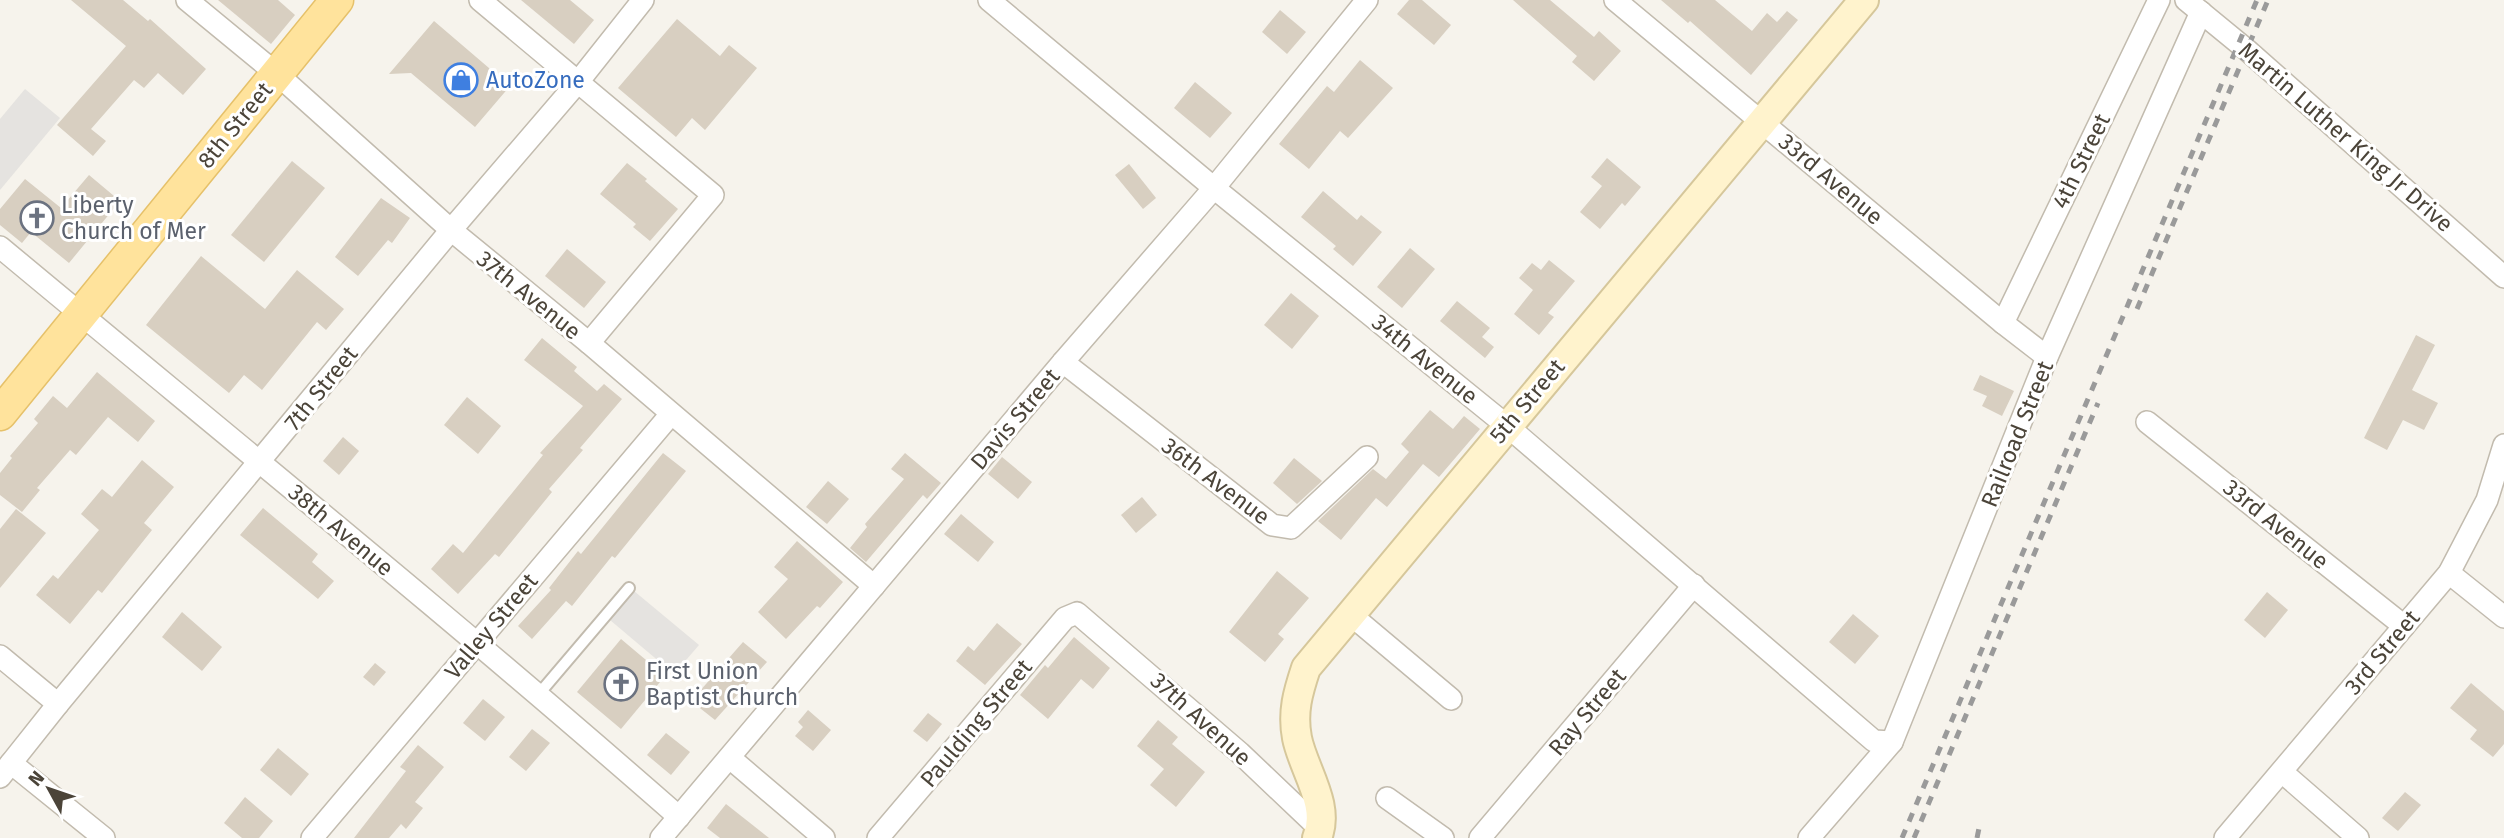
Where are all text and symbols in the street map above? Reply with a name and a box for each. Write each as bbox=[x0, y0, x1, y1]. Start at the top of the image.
street label: Martin Luther King Jr Drive bbox=[2233, 36, 2459, 238]
shop icon: AutoZone bbox=[442, 61, 480, 99]
place label: AutoZone bbox=[486, 66, 585, 94]
street label: 8th Street bbox=[192, 76, 279, 174]
street label: 4th Street bbox=[2046, 108, 2116, 213]
street label: 33rd Avenue bbox=[1773, 127, 1889, 231]
place label: Liberty Church of Mer bbox=[61, 191, 206, 245]
church icon: Liberty Church of Mer bbox=[18, 199, 56, 237]
street label: 37th Avenue bbox=[471, 245, 587, 345]
street label: 34th Avenue bbox=[1367, 308, 1483, 410]
street label: 7th Street bbox=[278, 340, 364, 436]
street label: 5th Street bbox=[1484, 353, 1571, 449]
street label: Railroad Street bbox=[1975, 356, 2059, 511]
street label: Davis Street bbox=[964, 362, 1066, 475]
street label: 36th Avenue bbox=[1156, 431, 1276, 531]
street label: 33rd Avenue bbox=[2218, 473, 2334, 575]
street label: 38th Avenue bbox=[283, 478, 399, 582]
street label: Valley Street bbox=[439, 567, 544, 685]
street label: 3rd Street bbox=[2339, 603, 2426, 700]
street label: Paulding Street bbox=[914, 653, 1038, 793]
place label: First Union Baptist Church bbox=[646, 657, 798, 711]
street label: Ray Street bbox=[1542, 662, 1632, 761]
church icon: First Union Baptist Church bbox=[602, 665, 640, 703]
street label: 37th Avenue bbox=[1145, 667, 1257, 771]
north arrow bbox=[14, 754, 84, 824]
text: N bbox=[23, 766, 49, 791]

